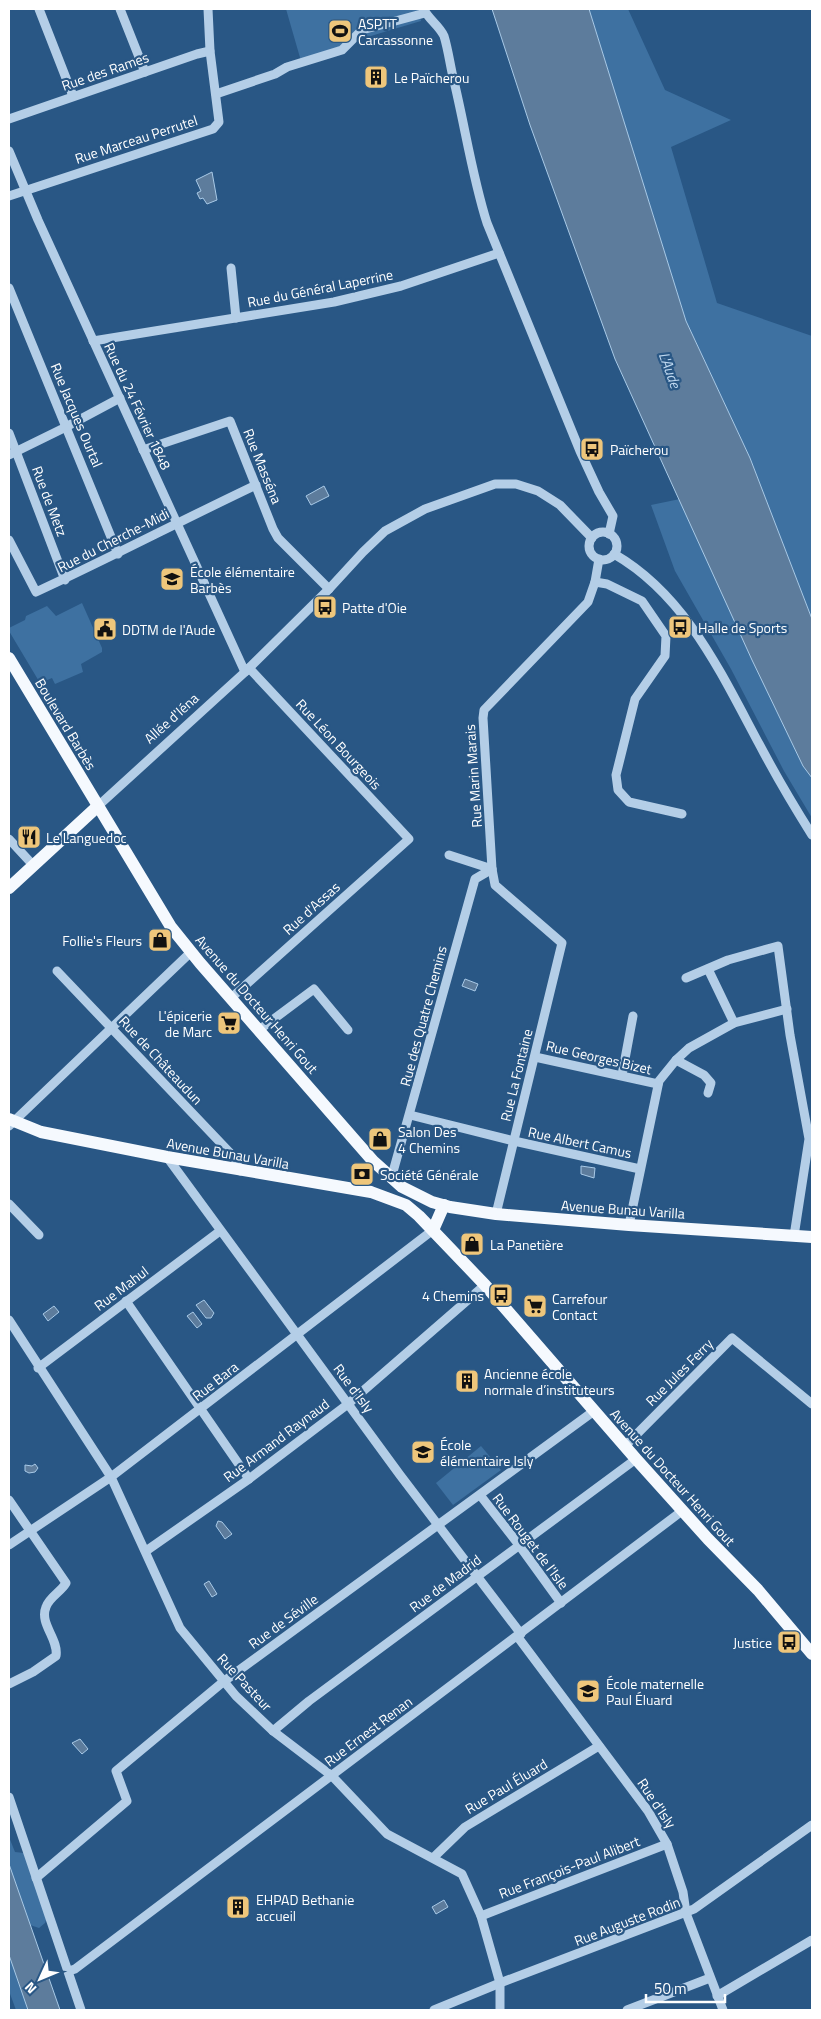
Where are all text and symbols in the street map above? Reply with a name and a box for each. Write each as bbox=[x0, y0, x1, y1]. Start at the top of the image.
place label: ASPTT Carcassonne bbox=[358, 13, 433, 50]
sports icon: ASPTT Carcassonne bbox=[327, 18, 353, 44]
street label: Rue des Rames bbox=[58, 46, 152, 96]
building icon: Le Païcherou bbox=[363, 64, 389, 90]
place label: Le Païcherou bbox=[394, 67, 469, 88]
street label: Rue Marceau Perrutel bbox=[72, 109, 200, 169]
street label: Rue du Général Laperrine bbox=[245, 264, 395, 312]
street label: Rue du 24 Février 1848 bbox=[99, 339, 177, 473]
water label: L'Aude bbox=[653, 349, 688, 392]
street label: Rue Jacques Ourtal bbox=[46, 360, 108, 470]
street label: Rue Masséna bbox=[238, 425, 288, 507]
bus stop icon: Païcherou bbox=[579, 436, 605, 462]
place label: Païcherou bbox=[610, 439, 669, 460]
street label: Rue de Metz bbox=[27, 463, 73, 539]
street label: Rue du Cherche-Midi bbox=[53, 503, 173, 577]
place label: École élémentaire Barbès bbox=[190, 561, 295, 598]
school or university icon: École élémentaire Barbès bbox=[159, 566, 185, 592]
bus stop icon: Patte d'Oie bbox=[312, 594, 338, 620]
place label: Patte d'Oie bbox=[342, 597, 407, 618]
bus stop icon: Halle de Sports bbox=[667, 614, 693, 640]
public building icon: DDTM de l'Aude bbox=[92, 616, 118, 642]
place label: Halle de Sports bbox=[698, 617, 787, 638]
place label: DDTM de l'Aude bbox=[122, 619, 215, 640]
street label: Boulevard Barbès bbox=[30, 674, 102, 774]
street label: Allée d'Iéna bbox=[139, 688, 203, 748]
street label: Rue Léon Bourgeois bbox=[291, 694, 387, 794]
street label: Rue Marin Marais bbox=[459, 724, 487, 828]
restaurant icon: Le Languedoc bbox=[16, 824, 42, 850]
place label: Le Languedoc bbox=[46, 827, 127, 848]
street label: Rue d'Assas bbox=[278, 877, 344, 939]
shop icon: Follie's Fleurs bbox=[147, 927, 173, 953]
place label: Follie's Fleurs bbox=[62, 930, 142, 951]
street label: Avenue du Docteur Henri Gout bbox=[191, 930, 323, 1078]
street label: Rue des Quatre Chemins bbox=[394, 943, 452, 1089]
place label: L'épicerie de Marc bbox=[158, 1005, 212, 1042]
supermarket icon: L'épicerie de Marc bbox=[216, 1010, 242, 1036]
street label: Rue de Châteaudun bbox=[114, 1011, 208, 1109]
street label: Rue La Fontaine bbox=[494, 1027, 538, 1123]
street label: Rue Georges Bizet bbox=[544, 1035, 654, 1079]
place label: Salon Des 4 Chemins bbox=[398, 1121, 460, 1158]
street label: Rue Albert Camus bbox=[526, 1121, 634, 1163]
shop icon: Salon Des 4 Chemins bbox=[367, 1126, 393, 1152]
street label: Avenue Bunau Varilla bbox=[165, 1132, 291, 1174]
bank icon: Société Générale bbox=[349, 1161, 375, 1187]
place label: Société Générale bbox=[380, 1164, 479, 1185]
street label: Avenue Bunau Varilla bbox=[560, 1194, 686, 1224]
shop icon: La Panetière bbox=[459, 1231, 485, 1257]
place label: La Panetière bbox=[490, 1234, 563, 1255]
street label: Rue Mahul bbox=[89, 1261, 153, 1315]
bus stop icon: 4 Chemins bbox=[488, 1282, 514, 1308]
place label: 4 Chemins bbox=[422, 1285, 484, 1306]
place label: Carrefour Contact bbox=[552, 1288, 608, 1325]
supermarket icon: Carrefour Contact bbox=[522, 1293, 548, 1319]
street label: Rue Jules Ferry bbox=[640, 1333, 718, 1411]
street label: Rue Bara bbox=[187, 1356, 243, 1406]
street label: Rue d'Isly bbox=[329, 1359, 380, 1417]
place label: Ancienne école normale d’instituteurs bbox=[484, 1363, 614, 1400]
building icon: Ancienne école normale d’instituteurs bbox=[454, 1368, 480, 1394]
street label: Rue Armand Raynaud bbox=[219, 1393, 333, 1487]
street label: Avenue du Docteur Henri Gout bbox=[606, 1404, 740, 1550]
place label: École élémentaire Isly bbox=[440, 1434, 534, 1471]
school or university icon: École élémentaire Isly bbox=[410, 1439, 436, 1465]
street label: Rue Rouget de l'Isle bbox=[488, 1488, 574, 1594]
street label: Rue de Madrid bbox=[405, 1549, 485, 1617]
street label: Rue de Séville bbox=[244, 1589, 322, 1653]
bus stop icon: Justice bbox=[776, 1629, 802, 1655]
place label: Justice bbox=[733, 1632, 772, 1653]
street label: Rue Pasteur bbox=[213, 1648, 277, 1716]
place label: École maternelle Paul Éluard bbox=[606, 1673, 704, 1710]
school or university icon: École maternelle Paul Éluard bbox=[575, 1678, 601, 1704]
street label: Rue Ernest Renan bbox=[320, 1691, 416, 1771]
street label: Rue Paul Éluard bbox=[461, 1753, 551, 1819]
street label: Rue d'Isly bbox=[633, 1774, 682, 1832]
street label: Rue François-Paul Alibert bbox=[495, 1830, 643, 1904]
place label: EHPAD Bethanie accueil bbox=[256, 1889, 354, 1926]
street label: Rue Auguste Rodin bbox=[571, 1891, 683, 1951]
building icon: EHPAD Bethanie accueil bbox=[225, 1894, 251, 1920]
north arrow bbox=[15, 1954, 65, 2004]
scale bar bbox=[646, 1972, 725, 2004]
text: 50 m bbox=[654, 1977, 687, 2000]
text: N bbox=[19, 1978, 41, 1999]

